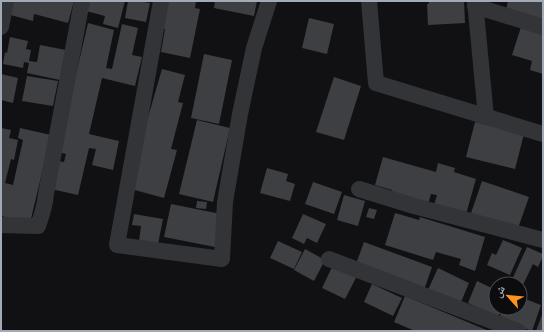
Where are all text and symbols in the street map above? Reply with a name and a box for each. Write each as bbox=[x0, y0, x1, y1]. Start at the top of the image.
north arrow bbox=[488, 276, 528, 316]
text: ش bbox=[489, 282, 509, 300]

